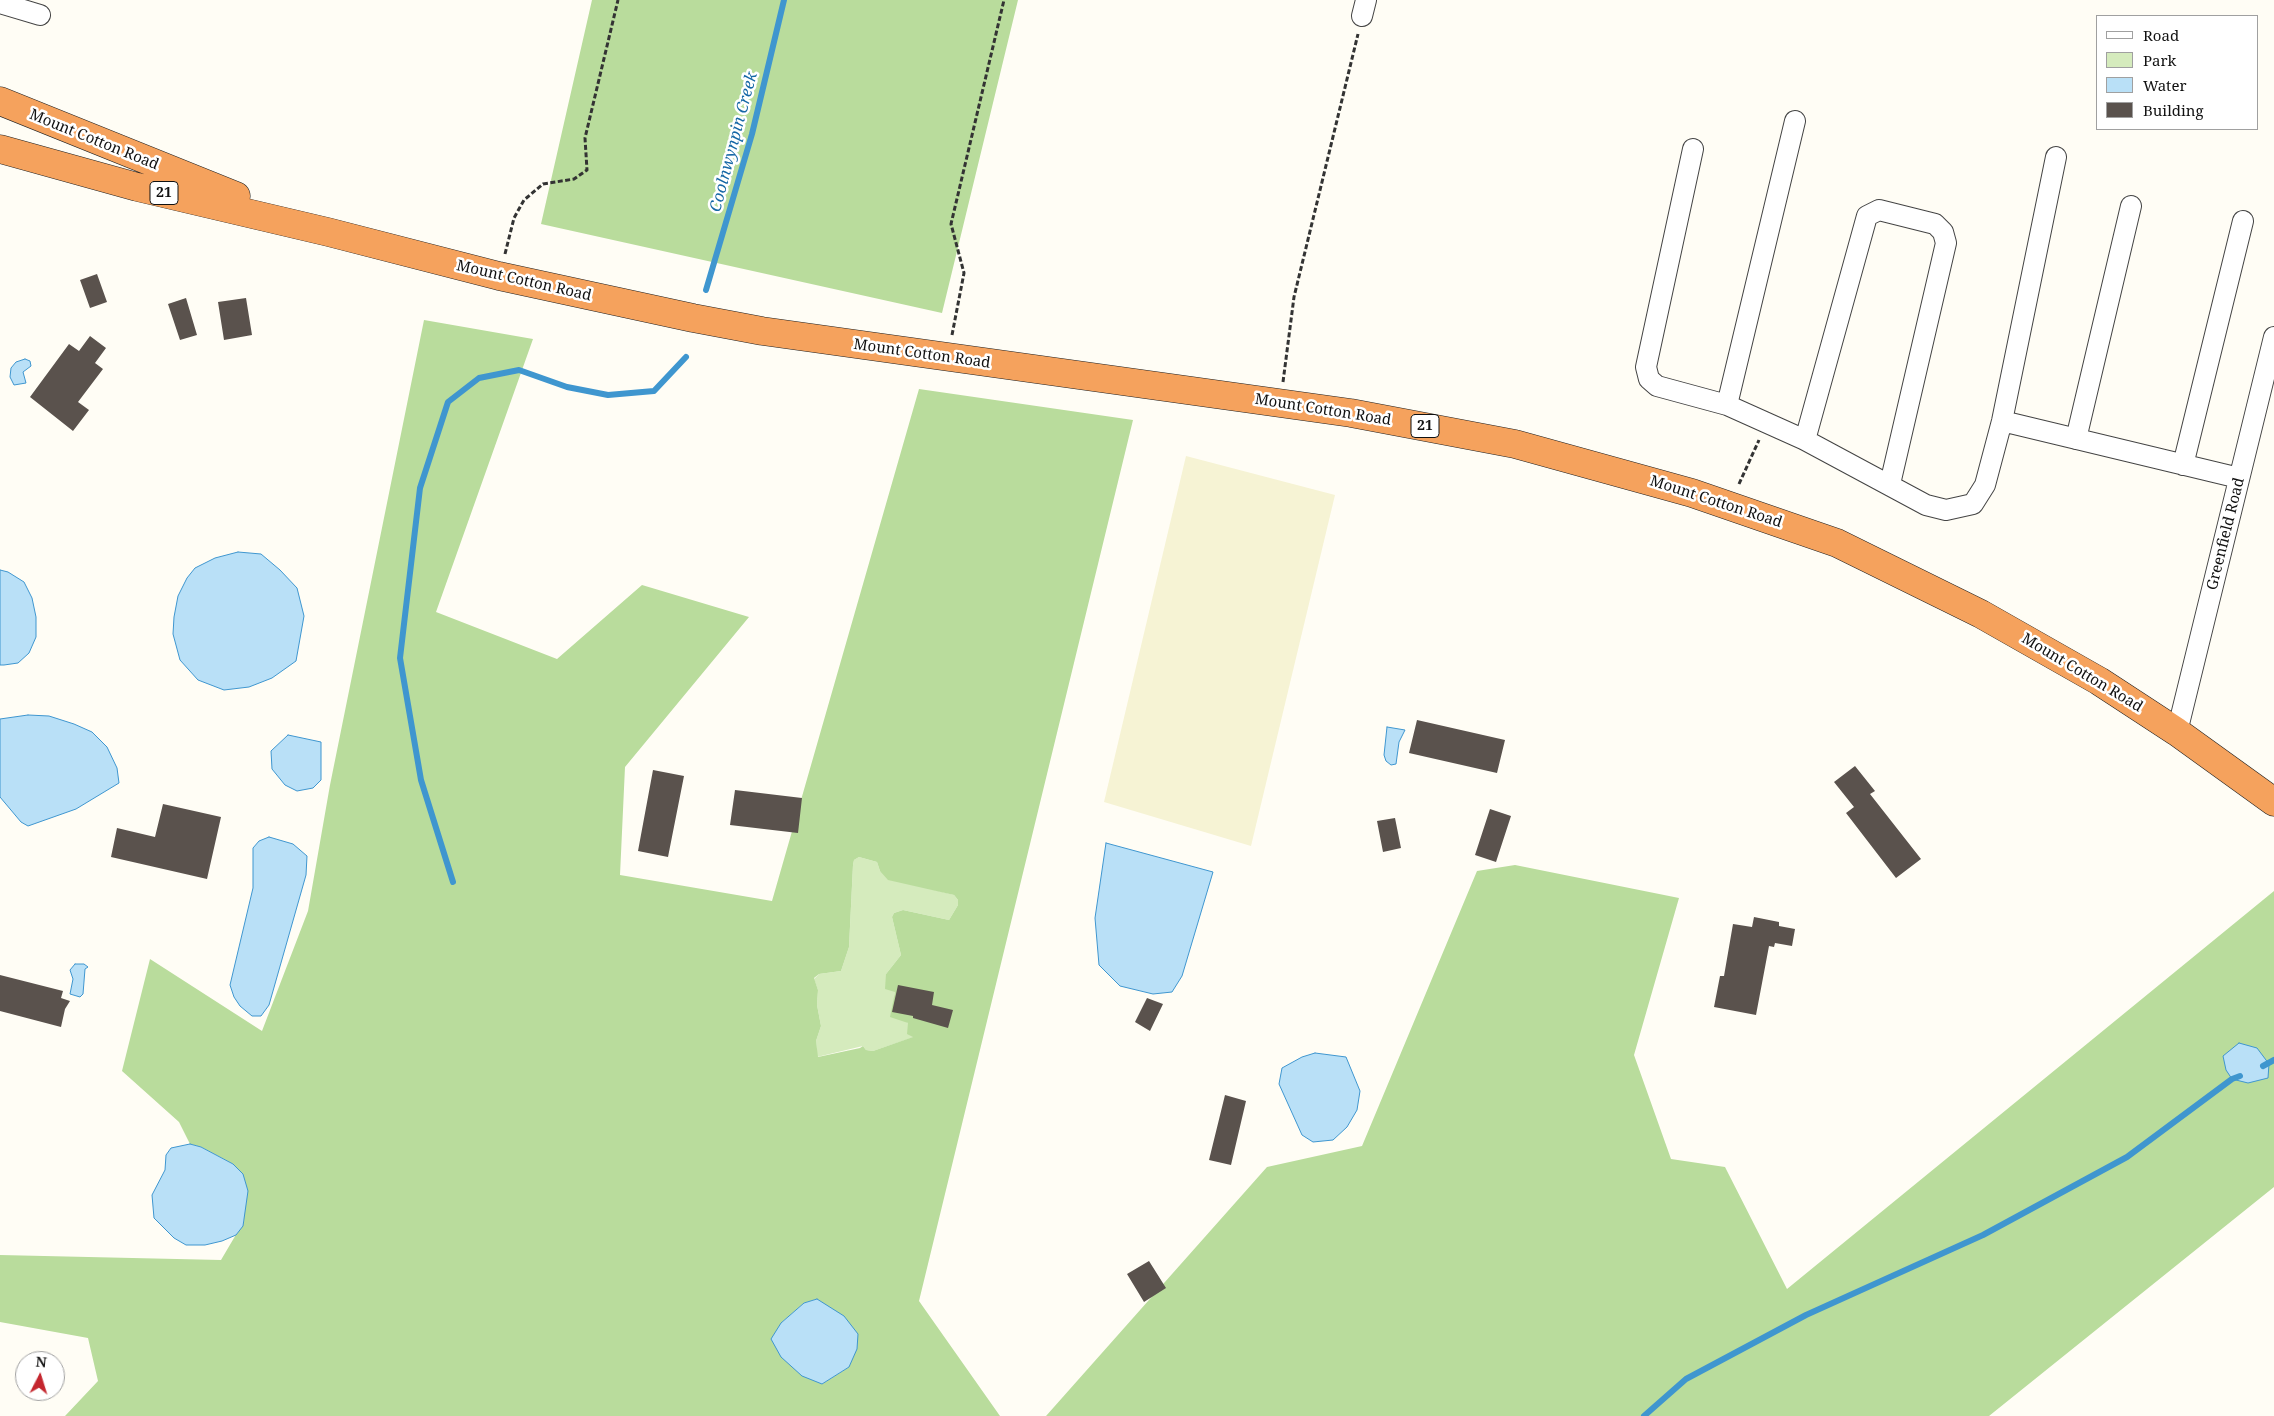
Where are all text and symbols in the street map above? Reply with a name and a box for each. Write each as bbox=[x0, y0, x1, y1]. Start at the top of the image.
legend bbox=[2096, 15, 2259, 130]
text: Road bbox=[2143, 25, 2179, 45]
text: Park bbox=[2143, 50, 2176, 70]
water label: Coolnwynpin Creek bbox=[706, 70, 762, 214]
text: Water bbox=[2143, 75, 2186, 95]
text: Building bbox=[2143, 100, 2204, 120]
street label: Mount Cotton Road bbox=[27, 106, 161, 174]
road number: 21 bbox=[150, 182, 178, 204]
street label: Mount Cotton Road bbox=[455, 257, 593, 305]
street label: Mount Cotton Road bbox=[852, 335, 992, 373]
street label: Mount Cotton Road bbox=[1253, 390, 1393, 430]
road number: 21 bbox=[1411, 414, 1439, 438]
street label: Mount Cotton Road bbox=[1648, 472, 1784, 532]
street label: Greenfield Road bbox=[2203, 476, 2249, 592]
street label: Mount Cotton Road bbox=[2018, 630, 2146, 716]
north arrow bbox=[15, 1351, 65, 1401]
text: N bbox=[35, 1352, 48, 1371]

